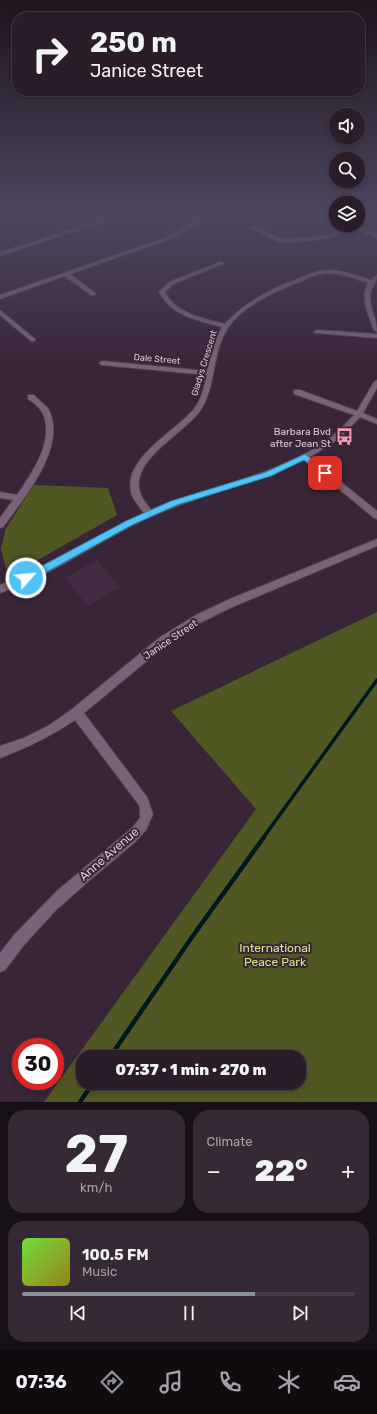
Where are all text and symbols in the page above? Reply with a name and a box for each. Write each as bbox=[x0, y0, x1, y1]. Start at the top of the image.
text: 250 m bbox=[90, 26, 177, 59]
icon: right bbox=[24, 28, 76, 80]
text: Janice Street bbox=[90, 60, 203, 82]
map controls bbox=[329, 108, 365, 232]
button: sound bbox=[329, 108, 365, 144]
button: search bbox=[329, 152, 365, 188]
button: layers bbox=[329, 196, 365, 232]
street label: Gladys Crescent bbox=[189, 329, 219, 397]
street label: Dale Street bbox=[133, 352, 181, 366]
place label: Barbara Bvd after Jean St bbox=[270, 426, 331, 450]
bus stop icon: Barbara Bvd after Jean St bbox=[334, 427, 354, 447]
pin bbox=[308, 456, 342, 490]
icon: arrive bbox=[314, 462, 336, 484]
position arrow bbox=[5, 557, 47, 599]
street label: Janice Street bbox=[141, 617, 200, 662]
street label: Anne Avenue bbox=[76, 824, 142, 884]
park label: International Peace Park bbox=[239, 941, 311, 969]
speed limit sign: 30 bbox=[12, 1038, 64, 1090]
text: 07:37 · 1 min · 270 m bbox=[116, 1061, 267, 1079]
text: 27 bbox=[64, 1123, 128, 1185]
text: Climate bbox=[207, 1134, 253, 1149]
text: 22° bbox=[254, 1153, 308, 1189]
text: − bbox=[207, 1158, 221, 1185]
text: + bbox=[341, 1158, 355, 1185]
text: km/h bbox=[80, 1180, 112, 1195]
text: 100.5 FM bbox=[82, 1246, 149, 1264]
text: Music bbox=[82, 1264, 117, 1279]
icon: previous bbox=[67, 1302, 89, 1324]
icon: pause bbox=[178, 1302, 200, 1324]
icon: next bbox=[289, 1302, 311, 1324]
icon: directions bbox=[98, 1368, 126, 1396]
icon: music bbox=[157, 1368, 185, 1396]
icon: phone bbox=[216, 1368, 244, 1396]
icon: climate bbox=[275, 1368, 303, 1396]
icon: car bbox=[333, 1368, 361, 1396]
text: 07:36 bbox=[15, 1371, 67, 1393]

